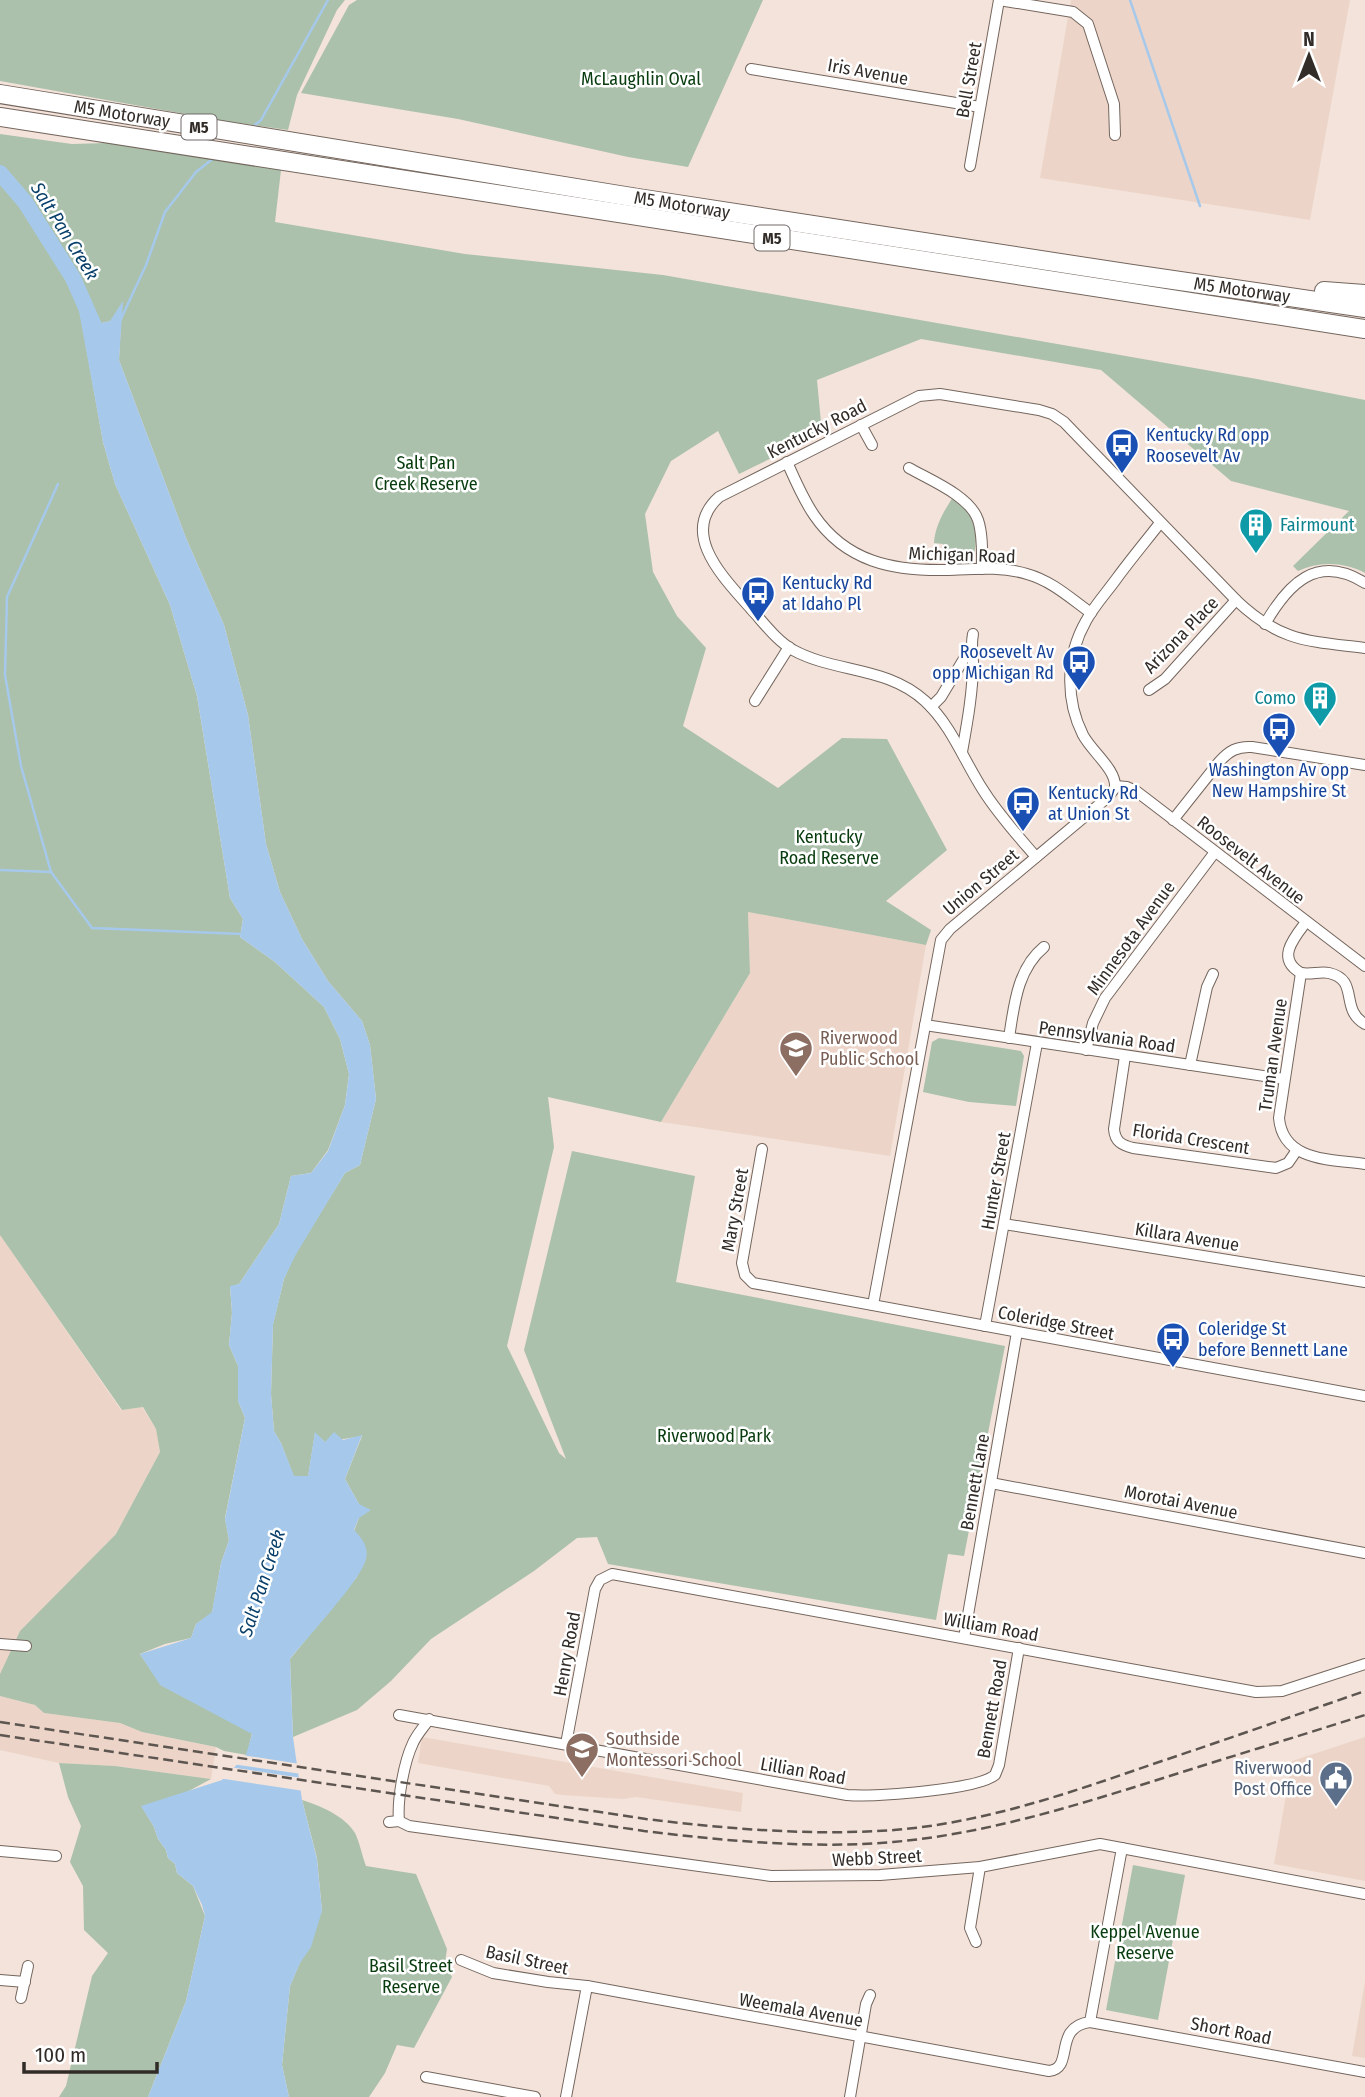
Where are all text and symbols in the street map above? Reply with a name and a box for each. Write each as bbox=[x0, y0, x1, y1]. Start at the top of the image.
north arrow bbox=[1274, 21, 1344, 91]
text: N bbox=[1303, 28, 1315, 51]
street label: Bell Street bbox=[952, 40, 987, 120]
street label: Iris Avenue bbox=[826, 54, 910, 90]
park label: McLaughlin Oval bbox=[581, 68, 701, 90]
street label: M5 Motorway bbox=[72, 96, 172, 132]
road number: M5 bbox=[182, 114, 216, 140]
water label: Salt Pan Creek bbox=[25, 177, 104, 284]
street label: M5 Motorway bbox=[632, 187, 732, 223]
road number: M5 bbox=[754, 226, 790, 250]
street label: M5 Motorway bbox=[1192, 272, 1292, 308]
street label: Kentucky Road bbox=[764, 395, 870, 463]
place label: Kentucky Rd opp Roosevelt Av bbox=[1146, 424, 1269, 467]
bus stop icon: Kentucky Rd opp Roosevelt Av bbox=[1103, 426, 1141, 475]
park label: Salt Pan Creek Reserve bbox=[374, 452, 478, 495]
building icon: Fairmount bbox=[1237, 506, 1275, 555]
place label: Fairmount bbox=[1280, 514, 1355, 536]
street label: Michigan Road bbox=[908, 542, 1016, 568]
place label: Kentucky Rd at Idaho Pl bbox=[782, 572, 873, 615]
bus stop icon: Kentucky Rd at Idaho Pl bbox=[739, 574, 777, 623]
street label: Arizona Place bbox=[1139, 592, 1223, 678]
place label: Roosevelt Av opp Michigan Rd bbox=[932, 641, 1054, 684]
bus stop icon: Roosevelt Av opp Michigan Rd bbox=[1060, 643, 1098, 692]
building icon: Como bbox=[1301, 679, 1339, 728]
place label: Como bbox=[1254, 687, 1296, 709]
bus stop icon: Washington Av opp New Hampshire St bbox=[1260, 710, 1298, 759]
place label: Washington Av opp New Hampshire St bbox=[1209, 759, 1349, 802]
place label: Kentucky Rd at Union St bbox=[1048, 782, 1139, 825]
bus stop icon: Kentucky Rd at Union St bbox=[1004, 784, 1042, 833]
street label: Roosevelt Avenue bbox=[1193, 811, 1309, 909]
park label: Kentucky Road Reserve bbox=[779, 826, 879, 869]
street label: Union Street bbox=[939, 844, 1023, 920]
street label: Minnesota Avenue bbox=[1082, 877, 1180, 999]
street label: Truman Avenue bbox=[1254, 997, 1292, 1113]
street label: Pennsylvania Road bbox=[1037, 1017, 1177, 1057]
place label: Riverwood Public School bbox=[820, 1027, 919, 1070]
school or university icon: Riverwood Public School bbox=[777, 1029, 815, 1078]
street label: Florida Crescent bbox=[1131, 1119, 1251, 1159]
street label: Hunter Street bbox=[977, 1130, 1015, 1232]
street label: Mary Street bbox=[717, 1166, 753, 1253]
street label: Killara Avenue bbox=[1133, 1218, 1241, 1256]
street label: Coleridge Street bbox=[996, 1301, 1116, 1345]
place label: Coleridge St before Bennett Lane bbox=[1198, 1318, 1348, 1361]
bus stop icon: Coleridge St before Bennett Lane bbox=[1154, 1320, 1192, 1369]
park label: Riverwood Park bbox=[657, 1425, 772, 1447]
street label: Bennett Lane bbox=[956, 1432, 994, 1532]
street label: Morotai Avenue bbox=[1122, 1480, 1240, 1524]
water label: Salt Pan Creek bbox=[234, 1527, 290, 1640]
street label: William Road bbox=[942, 1608, 1040, 1646]
street label: Henry Road bbox=[549, 1610, 585, 1698]
street label: Bennett Road bbox=[972, 1658, 1012, 1760]
place label: Southside Montessori School bbox=[606, 1728, 742, 1771]
school or university icon: Southside Montessori School bbox=[563, 1730, 601, 1779]
street label: Lillian Road bbox=[759, 1753, 847, 1789]
place label: Riverwood Post Office bbox=[1233, 1757, 1312, 1800]
public building icon: Riverwood Post Office bbox=[1317, 1759, 1355, 1808]
street label: Webb Street bbox=[832, 1845, 923, 1871]
park label: Keppel Avenue Reserve bbox=[1090, 1921, 1200, 1964]
street label: Basil Street bbox=[484, 1941, 570, 1980]
park label: Basil Street Reserve bbox=[369, 1955, 453, 1998]
street label: Weemala Avenue bbox=[737, 1988, 865, 2032]
street label: Short Road bbox=[1189, 2012, 1273, 2050]
scale bar bbox=[24, 2030, 158, 2074]
text: 100 m bbox=[35, 2042, 86, 2068]

